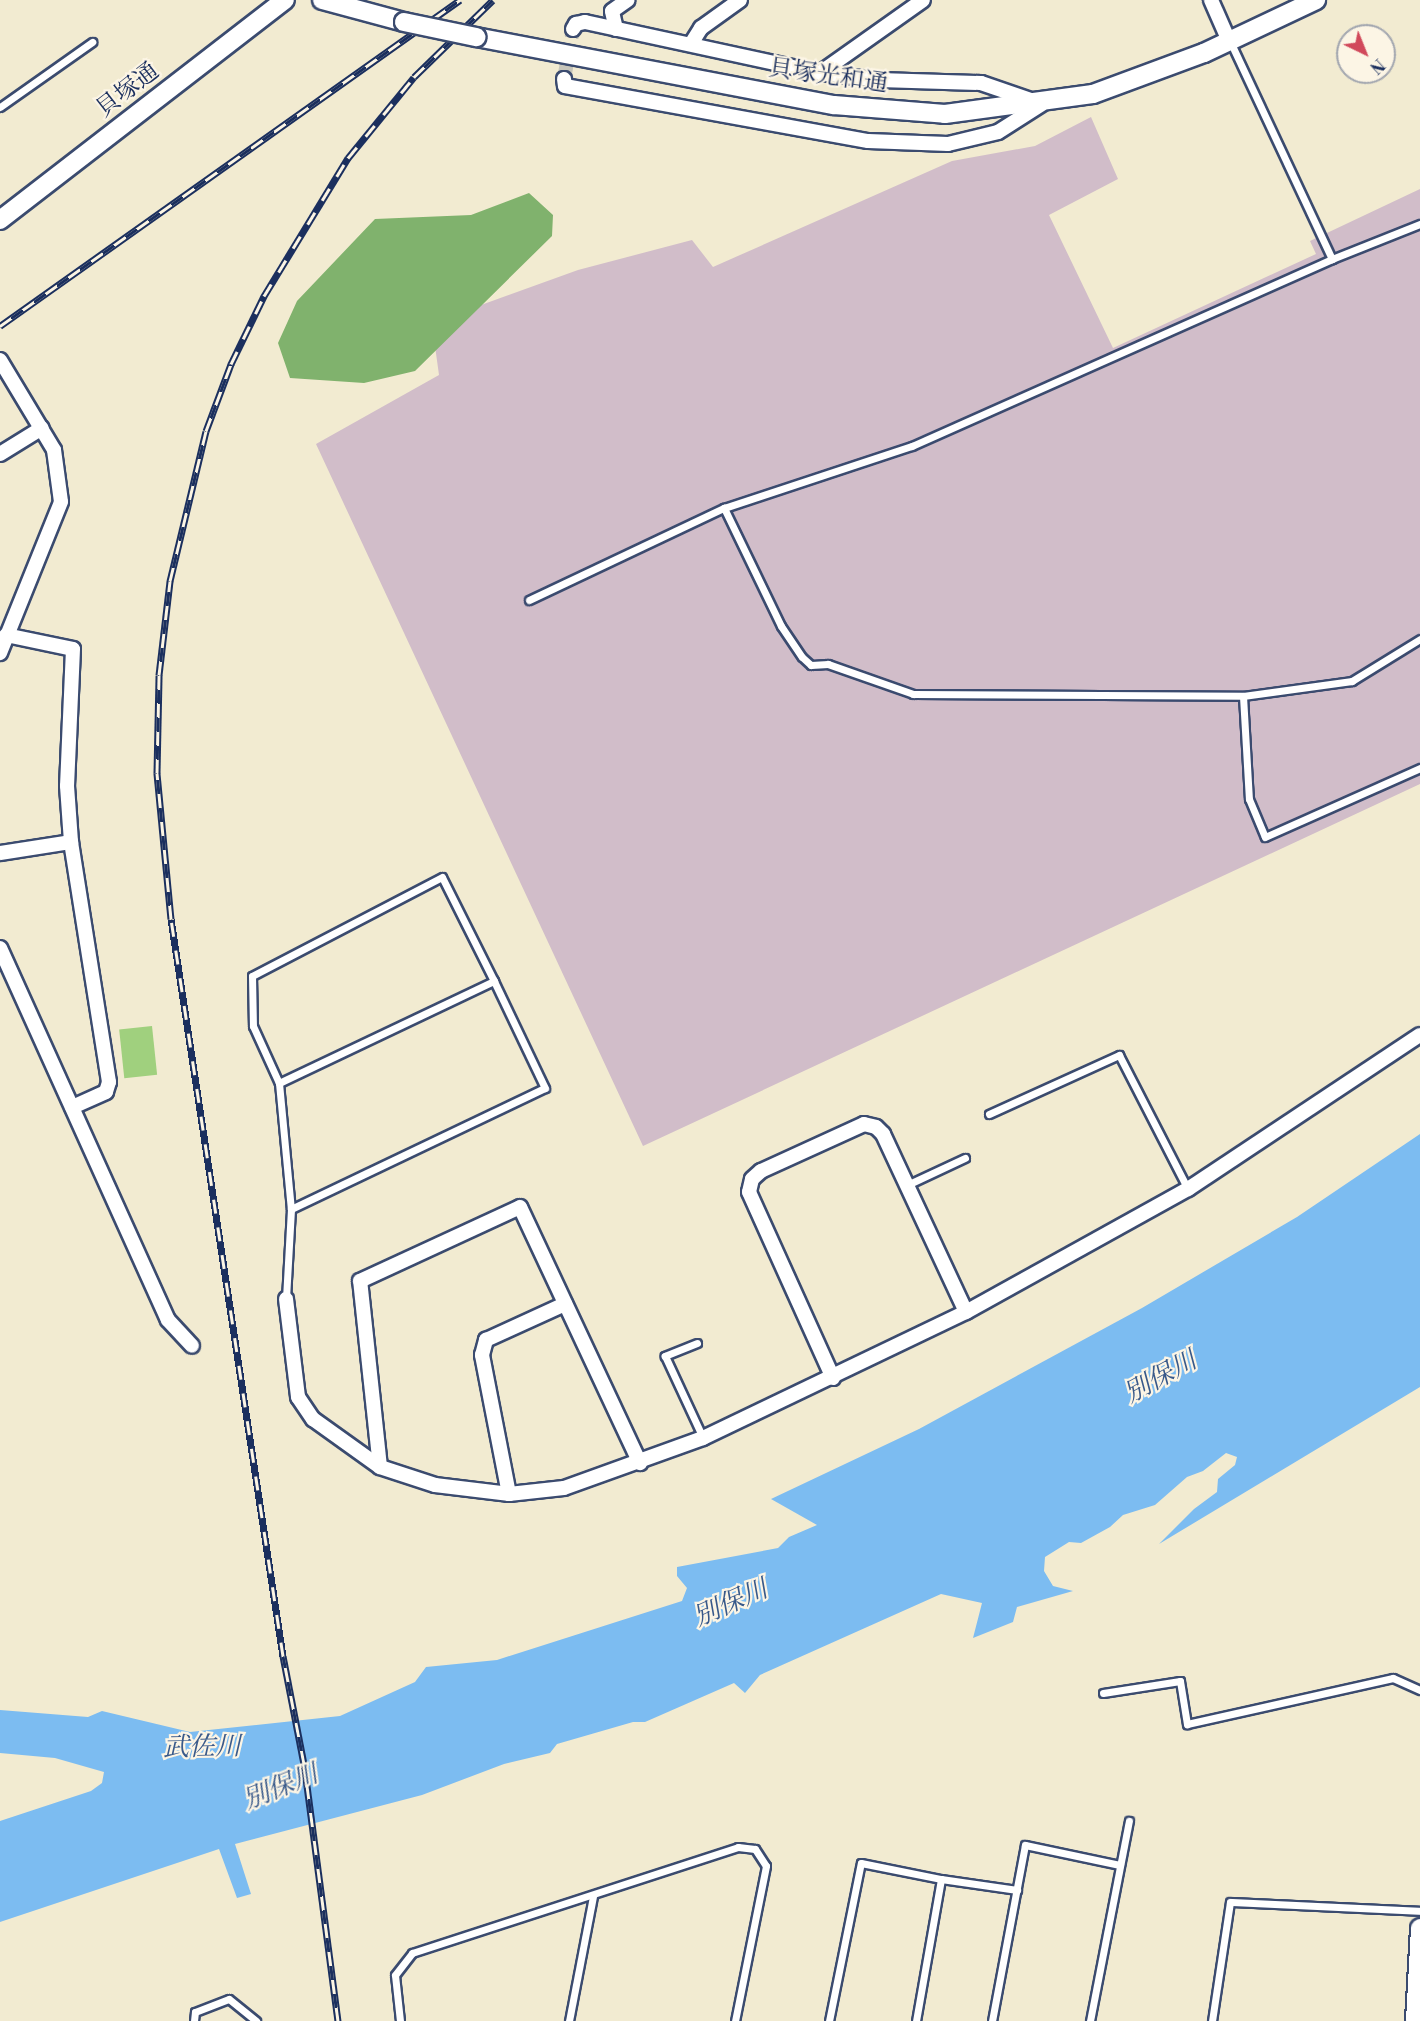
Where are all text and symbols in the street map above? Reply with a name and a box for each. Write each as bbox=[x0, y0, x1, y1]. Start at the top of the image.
north arrow bbox=[1336, 24, 1396, 84]
street label: 貝塚光和通 bbox=[767, 54, 889, 100]
text: N bbox=[1365, 54, 1388, 77]
street label: 貝塚通 bbox=[91, 57, 165, 125]
water label: 別保川 bbox=[1119, 1345, 1203, 1411]
water label: 別保川 bbox=[689, 1574, 773, 1634]
water label: 武佐川 bbox=[163, 1732, 241, 1764]
water label: 別保川 bbox=[239, 1759, 323, 1817]

